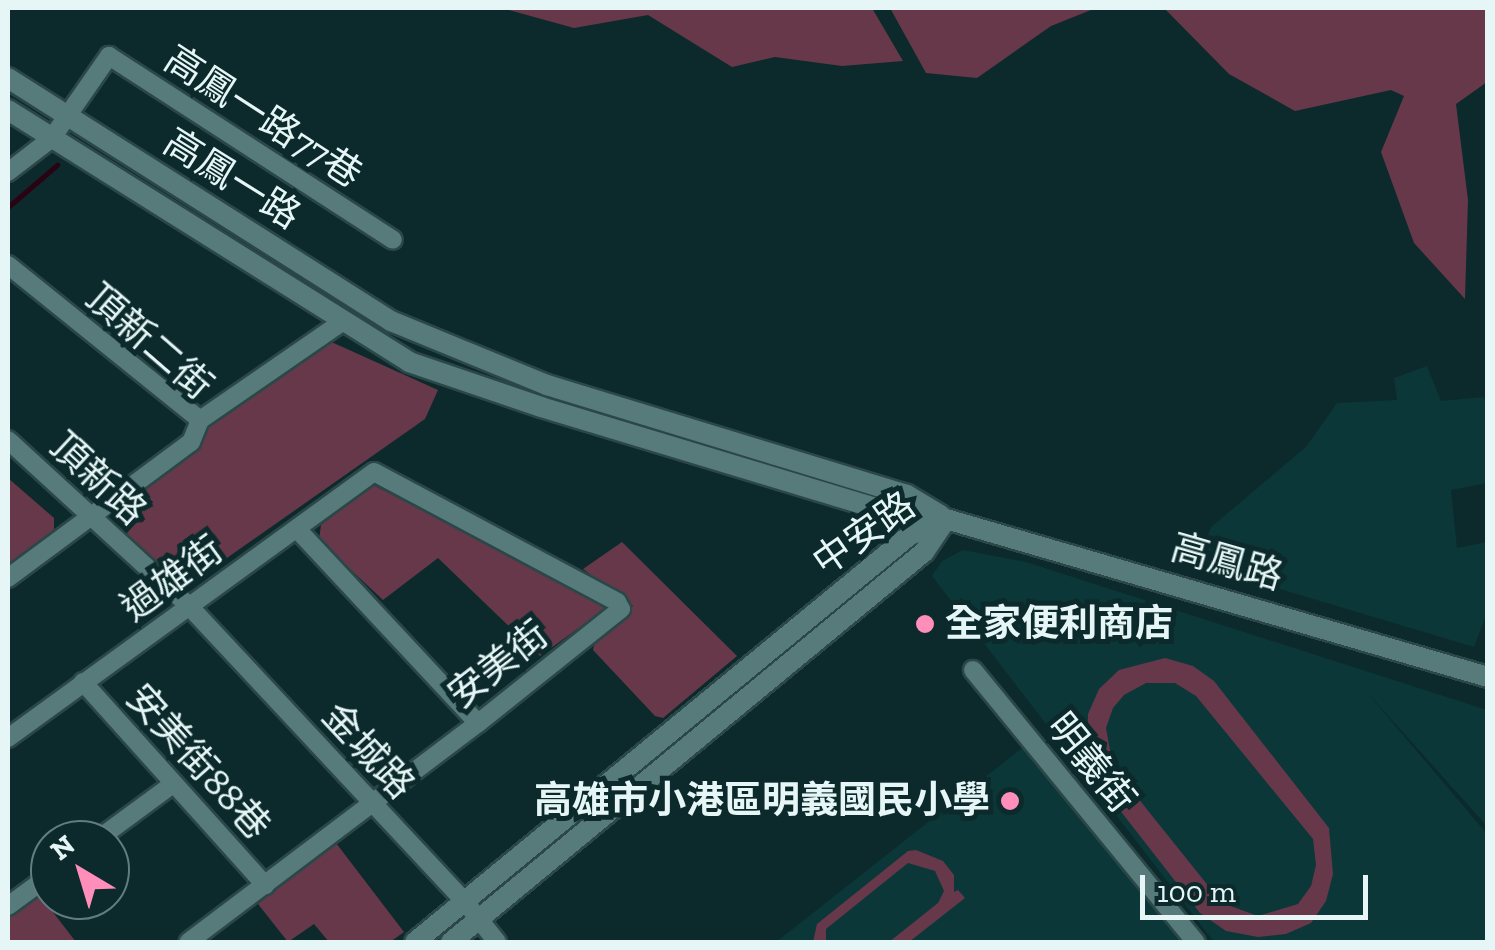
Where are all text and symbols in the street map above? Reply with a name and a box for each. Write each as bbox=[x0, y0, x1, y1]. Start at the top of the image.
street label: 高鳳一路77巷 bbox=[156, 36, 370, 198]
street label: 高鳳一路 bbox=[155, 119, 309, 239]
street label: 頂新二街 bbox=[77, 275, 221, 409]
street label: 頂新路 bbox=[41, 423, 155, 535]
street label: 中安路 bbox=[804, 483, 924, 585]
street label: 高鳳路 bbox=[1166, 524, 1288, 600]
street label: 過雄街 bbox=[112, 527, 232, 631]
place label: 全家便利商店 bbox=[945, 601, 1173, 647]
street label: 安美街 bbox=[439, 612, 557, 718]
marker: 全家便利商店 bbox=[914, 613, 936, 635]
street label: 安美街88巷 bbox=[117, 675, 279, 849]
street label: 金城路 bbox=[312, 694, 424, 808]
street label: 明義街 bbox=[1037, 704, 1145, 822]
place label: 高雄市小港區明義國民小學 bbox=[534, 778, 990, 824]
marker: 高雄市小港區明義國民小學 bbox=[999, 790, 1021, 812]
north arrow bbox=[30, 820, 130, 920]
text: N bbox=[44, 828, 81, 867]
scale bar bbox=[1145, 855, 1372, 917]
text: 100 m bbox=[1157, 874, 1236, 910]

